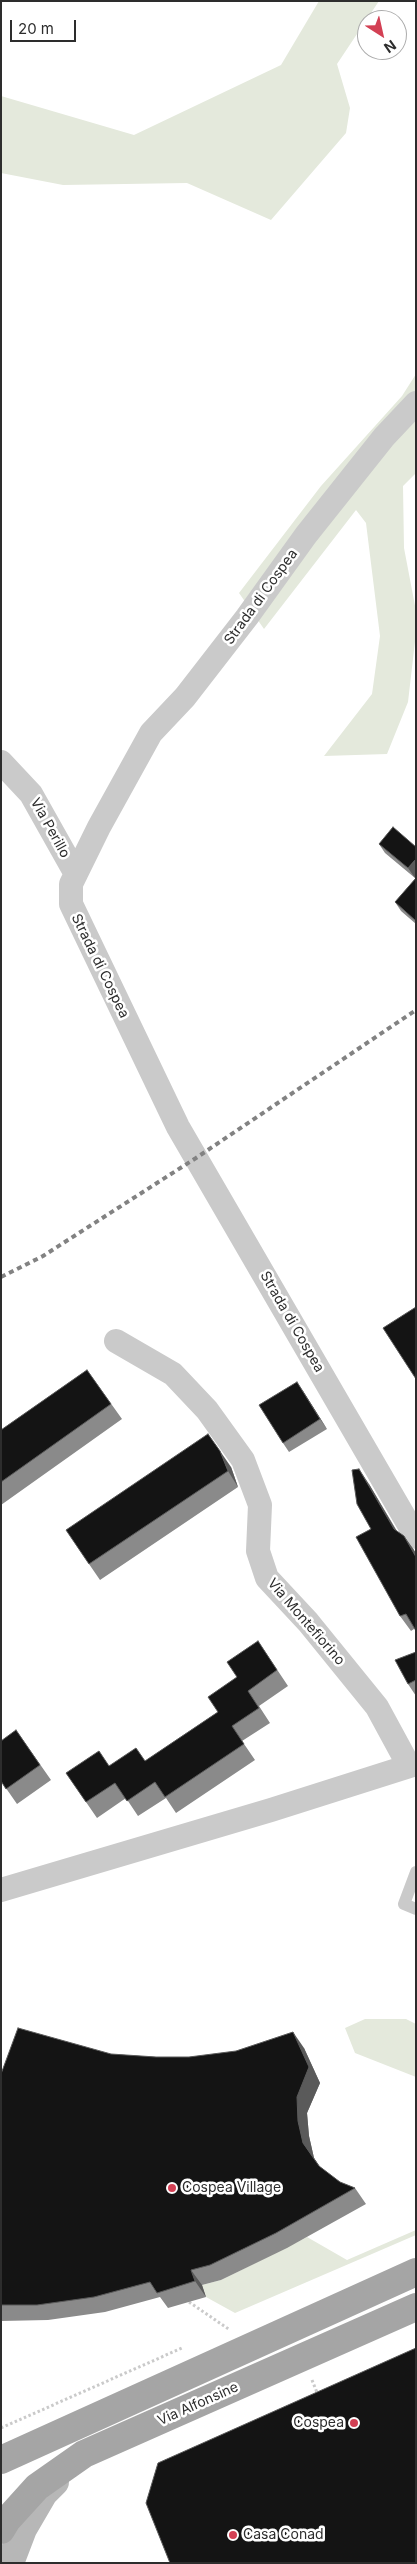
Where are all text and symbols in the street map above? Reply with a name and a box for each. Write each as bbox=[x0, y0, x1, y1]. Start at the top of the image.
scale bar bbox=[12, 10, 79, 42]
north arrow bbox=[357, 10, 407, 60]
text: 20 m bbox=[18, 19, 54, 38]
text: N bbox=[381, 37, 400, 57]
street label: Strada di Cospea bbox=[221, 546, 301, 648]
street label: Via Perillo bbox=[27, 795, 73, 861]
street label: Strada di Cospea bbox=[68, 911, 132, 1021]
street label: Strada di Cospea bbox=[256, 1269, 328, 1375]
street label: Via Montefiorino bbox=[264, 1575, 348, 1669]
place label: Cospea Village bbox=[182, 2180, 281, 2196]
marker: Cospea Village bbox=[166, 2182, 178, 2194]
street label: Via Alfonsine bbox=[155, 2379, 241, 2429]
place label: Cospea bbox=[293, 2415, 344, 2431]
marker: Cospea bbox=[348, 2417, 360, 2429]
place label: Casa Conad bbox=[243, 2527, 324, 2543]
marker: Casa Conad bbox=[227, 2529, 239, 2541]

